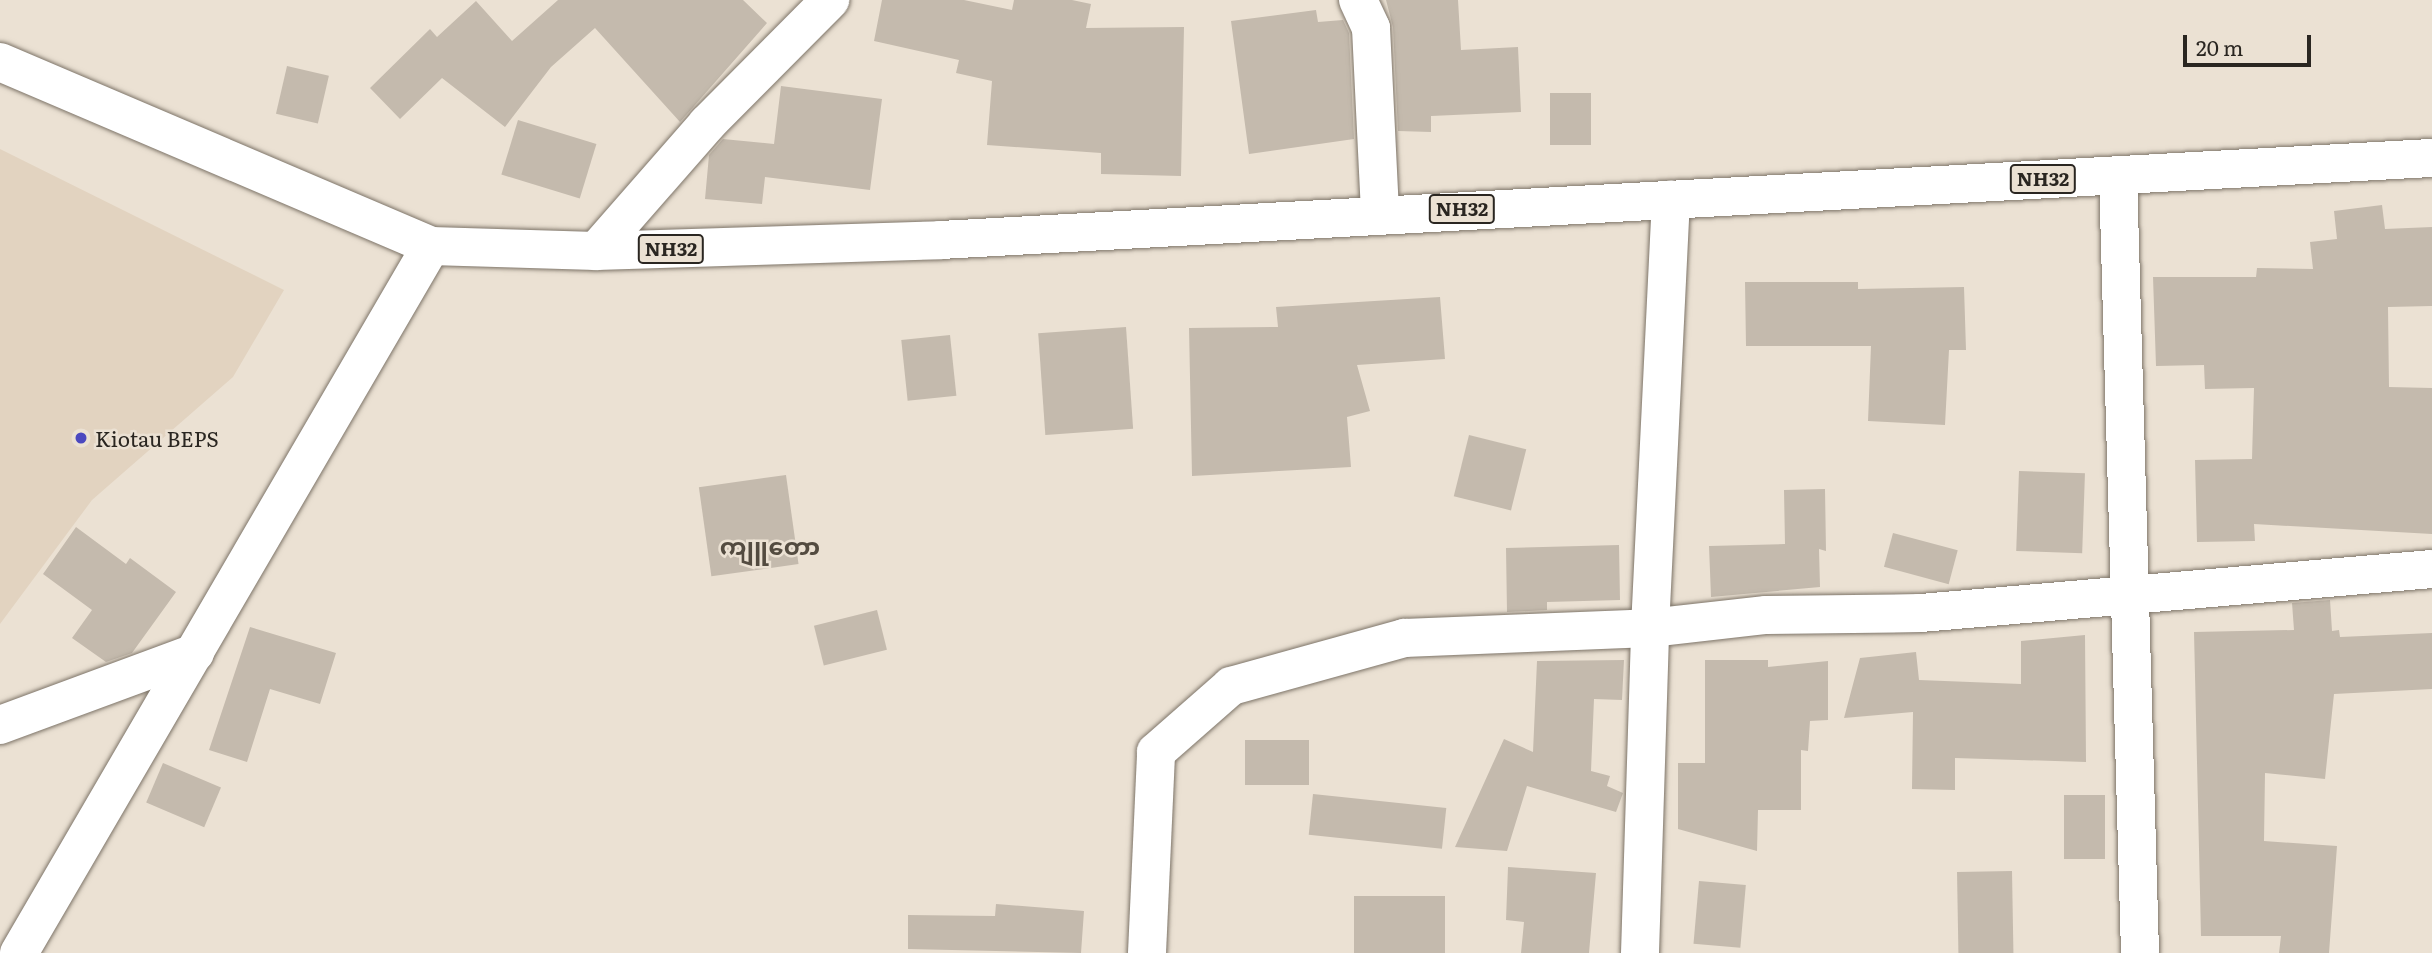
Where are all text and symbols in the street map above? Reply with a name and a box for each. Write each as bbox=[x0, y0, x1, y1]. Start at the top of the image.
scale bar bbox=[2187, 21, 2315, 65]
text: 20 m bbox=[2196, 31, 2243, 62]
road number: NH32 bbox=[2010, 164, 2076, 195]
road number: NH32 bbox=[1429, 194, 1495, 224]
road number: NH32 bbox=[638, 233, 704, 264]
place label: Kiotau BEPS bbox=[95, 425, 219, 451]
marker: Kiotau BEPS bbox=[73, 430, 89, 446]
district label: ကျူတော bbox=[720, 531, 820, 559]

